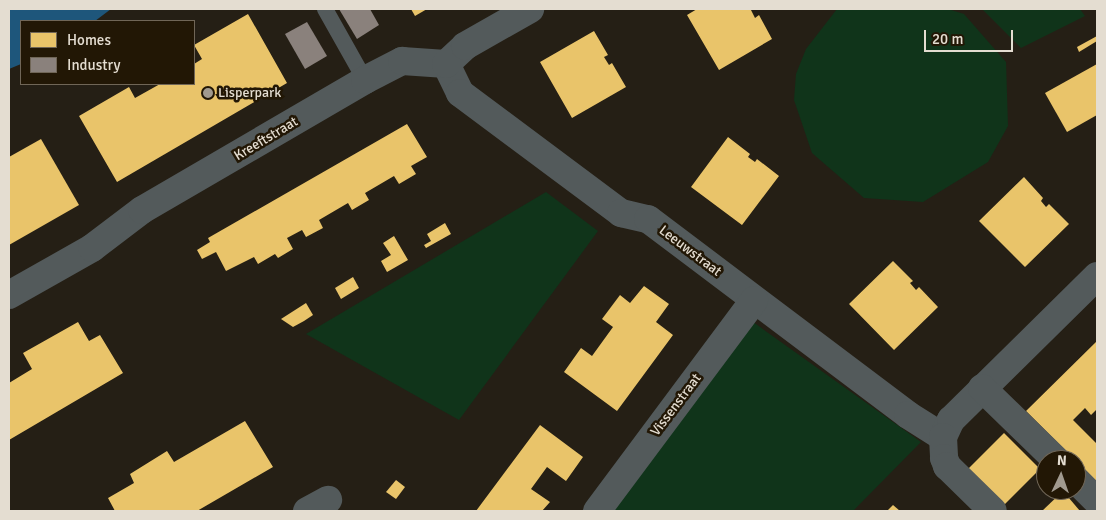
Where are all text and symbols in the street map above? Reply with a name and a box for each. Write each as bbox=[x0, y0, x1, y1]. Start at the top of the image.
legend bbox=[20, 20, 195, 85]
scale bar bbox=[926, 20, 1015, 52]
text: 20 m bbox=[932, 30, 963, 48]
text: Homes bbox=[67, 31, 111, 49]
text: Industry bbox=[67, 56, 120, 74]
place label: Lisperpark bbox=[218, 85, 281, 101]
marker: Lisperpark bbox=[202, 87, 214, 99]
street label: Kreeftstraat bbox=[231, 113, 301, 165]
street label: Leeuwstraat bbox=[655, 222, 725, 280]
street label: Vissenstraat bbox=[647, 370, 705, 440]
north arrow bbox=[1036, 450, 1086, 500]
text: N bbox=[1056, 452, 1067, 469]

